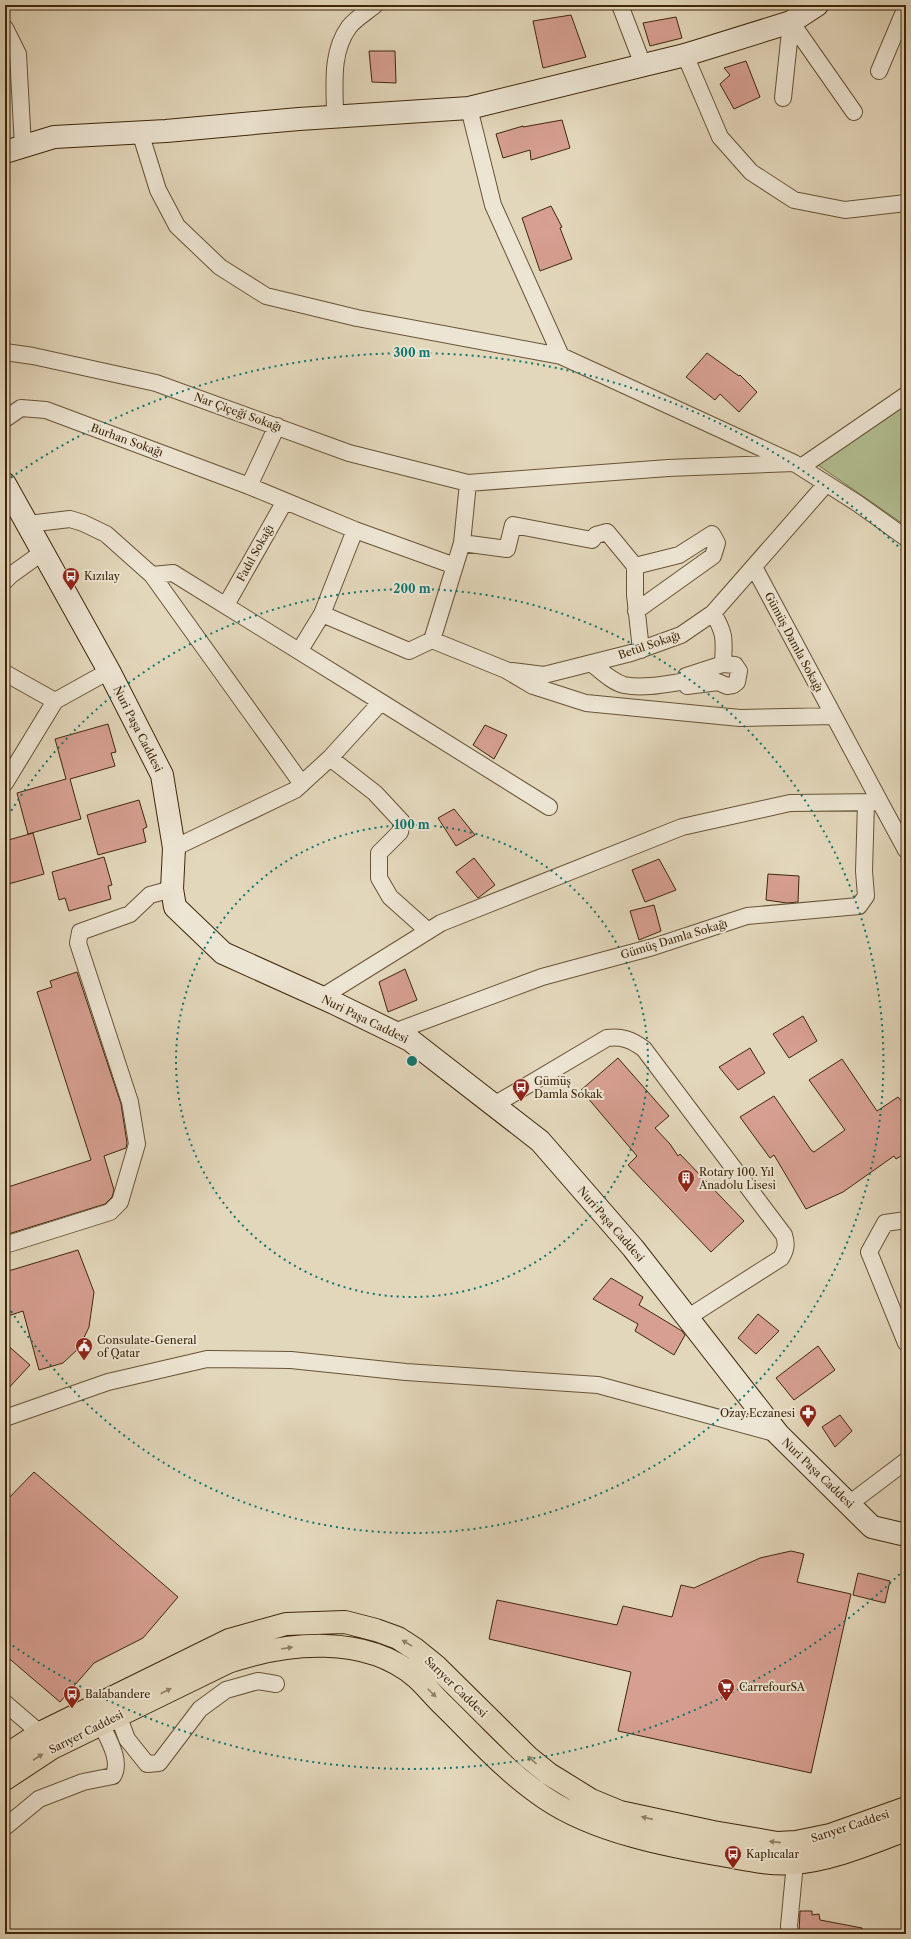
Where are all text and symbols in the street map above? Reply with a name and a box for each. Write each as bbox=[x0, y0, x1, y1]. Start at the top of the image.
text: 300 m bbox=[393, 345, 431, 360]
street label: Nar Çiçeği Sokağı bbox=[192, 390, 284, 435]
street label: Burhan Sokağı bbox=[89, 420, 166, 460]
street label: Fadıl Sokağı bbox=[234, 521, 277, 584]
bus stop icon: Kızılay bbox=[61, 566, 81, 591]
place label: Kızılay bbox=[84, 569, 121, 583]
text: 200 m bbox=[393, 581, 431, 596]
street label: Gümüş Damla Sokağı bbox=[762, 590, 827, 695]
street label: Betül Sokağı bbox=[616, 628, 683, 662]
street label: Nuri Paşa Caddesi bbox=[110, 684, 166, 775]
text: 100 m bbox=[394, 817, 430, 832]
street label: Gümüş Damla Sokağı bbox=[619, 916, 730, 962]
street label: Nuri Paşa Caddesi bbox=[319, 992, 411, 1046]
centre of rings bbox=[405, 1054, 419, 1068]
place label: Gümüş Damla Sokak bbox=[534, 1074, 603, 1101]
bus stop icon: Gümüş Damla Sokak bbox=[511, 1077, 531, 1102]
place label: Rotary 100. Yıl Anadolu Lisesi bbox=[698, 1165, 777, 1192]
building icon: Rotary 100. Yıl Anadolu Lisesi bbox=[676, 1168, 696, 1193]
street label: Nuri Paşa Caddesi bbox=[575, 1184, 648, 1265]
place label: Consulate-General of Qatar bbox=[97, 1333, 197, 1360]
public building icon: Consulate-General of Qatar bbox=[74, 1336, 94, 1361]
pharmacy icon: Ozay Eczanesi bbox=[798, 1403, 818, 1428]
place label: Ozay Eczanesi bbox=[720, 1406, 796, 1420]
street label: Nuri Paşa Caddesi bbox=[779, 1435, 857, 1511]
one-way arrow bbox=[401, 1640, 413, 1647]
one-way arrow bbox=[281, 1645, 293, 1651]
street label: Sarıyer Caddesi bbox=[422, 1654, 491, 1721]
supermarket icon: CarrefourSA bbox=[716, 1677, 736, 1702]
place label: CarrefourSA bbox=[739, 1680, 806, 1694]
bus stop icon: Balabandere bbox=[62, 1684, 82, 1709]
place label: Balabandere bbox=[85, 1687, 150, 1701]
one-way arrow bbox=[160, 1688, 171, 1695]
one-way arrow bbox=[427, 1688, 436, 1698]
street label: Sarıyer Caddesi bbox=[46, 1707, 126, 1757]
one-way arrow bbox=[32, 1753, 43, 1761]
one-way arrow bbox=[527, 1756, 538, 1765]
street label: Sarıyer Caddesi bbox=[809, 1807, 892, 1845]
one-way arrow bbox=[641, 1815, 653, 1821]
one-way arrow bbox=[768, 1839, 781, 1845]
bus stop icon: Kaplıcalar bbox=[723, 1844, 743, 1869]
place label: Kaplıcalar bbox=[746, 1847, 799, 1861]

